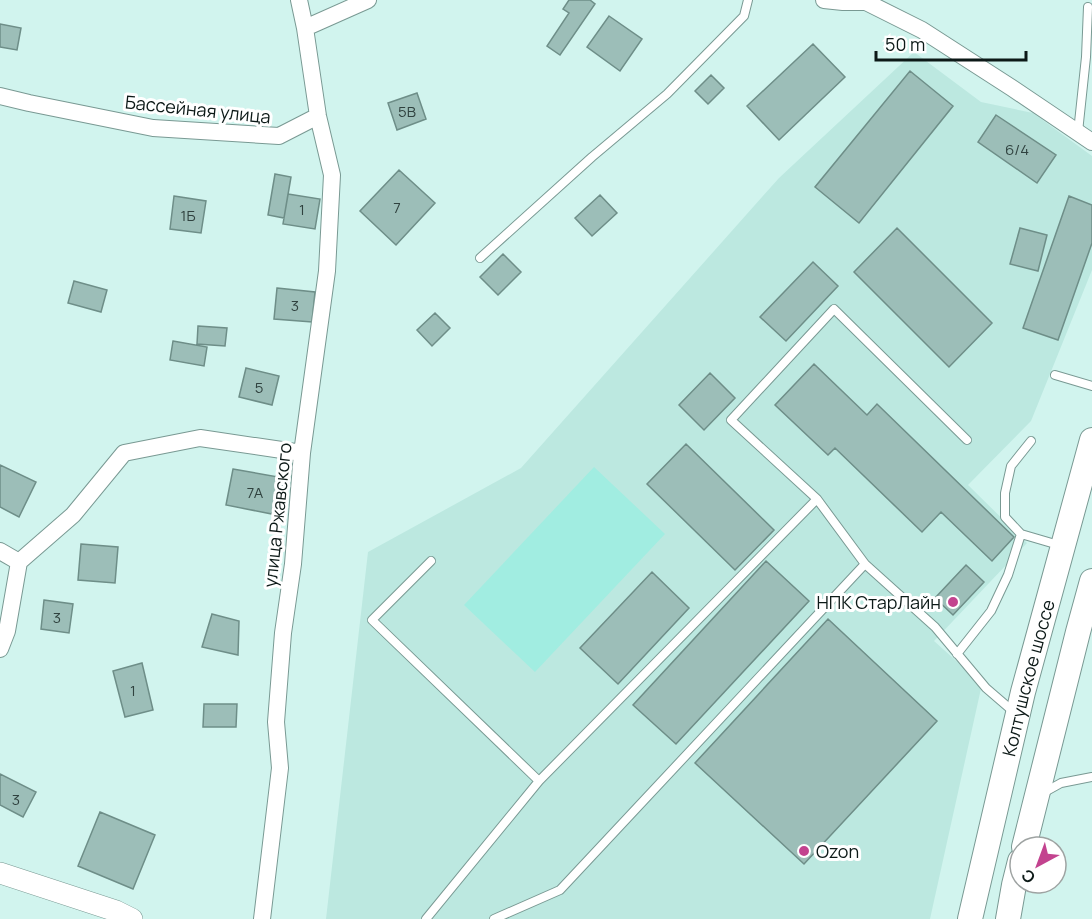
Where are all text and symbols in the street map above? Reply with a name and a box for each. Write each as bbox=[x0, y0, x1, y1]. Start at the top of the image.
scale bar bbox=[876, 24, 1026, 62]
text: 50 m bbox=[885, 32, 925, 56]
street label: Бассейная улица bbox=[124, 89, 272, 129]
house number: 5В bbox=[398, 101, 416, 122]
house number: 6/4 bbox=[1005, 139, 1029, 160]
house number: 7 bbox=[393, 197, 401, 218]
house number: 1 bbox=[299, 199, 305, 220]
house number: 1Б bbox=[181, 205, 195, 226]
house number: 3 bbox=[291, 295, 299, 316]
house number: 5 bbox=[255, 377, 263, 398]
street label: улица Ржавского bbox=[257, 441, 297, 589]
house number: 7А bbox=[247, 482, 264, 503]
place label: НПК СтарЛайн bbox=[817, 590, 941, 614]
marker: НПК СтарЛайн bbox=[946, 595, 960, 609]
street label: Колтушское шоссе bbox=[996, 597, 1060, 759]
house number: 3 bbox=[53, 607, 61, 628]
house number: 1 bbox=[130, 680, 136, 701]
house number: 3 bbox=[12, 789, 20, 810]
north arrow bbox=[1008, 835, 1068, 895]
place label: Ozon bbox=[816, 839, 859, 863]
marker: Ozon bbox=[797, 844, 811, 858]
text: С bbox=[1016, 864, 1040, 889]

